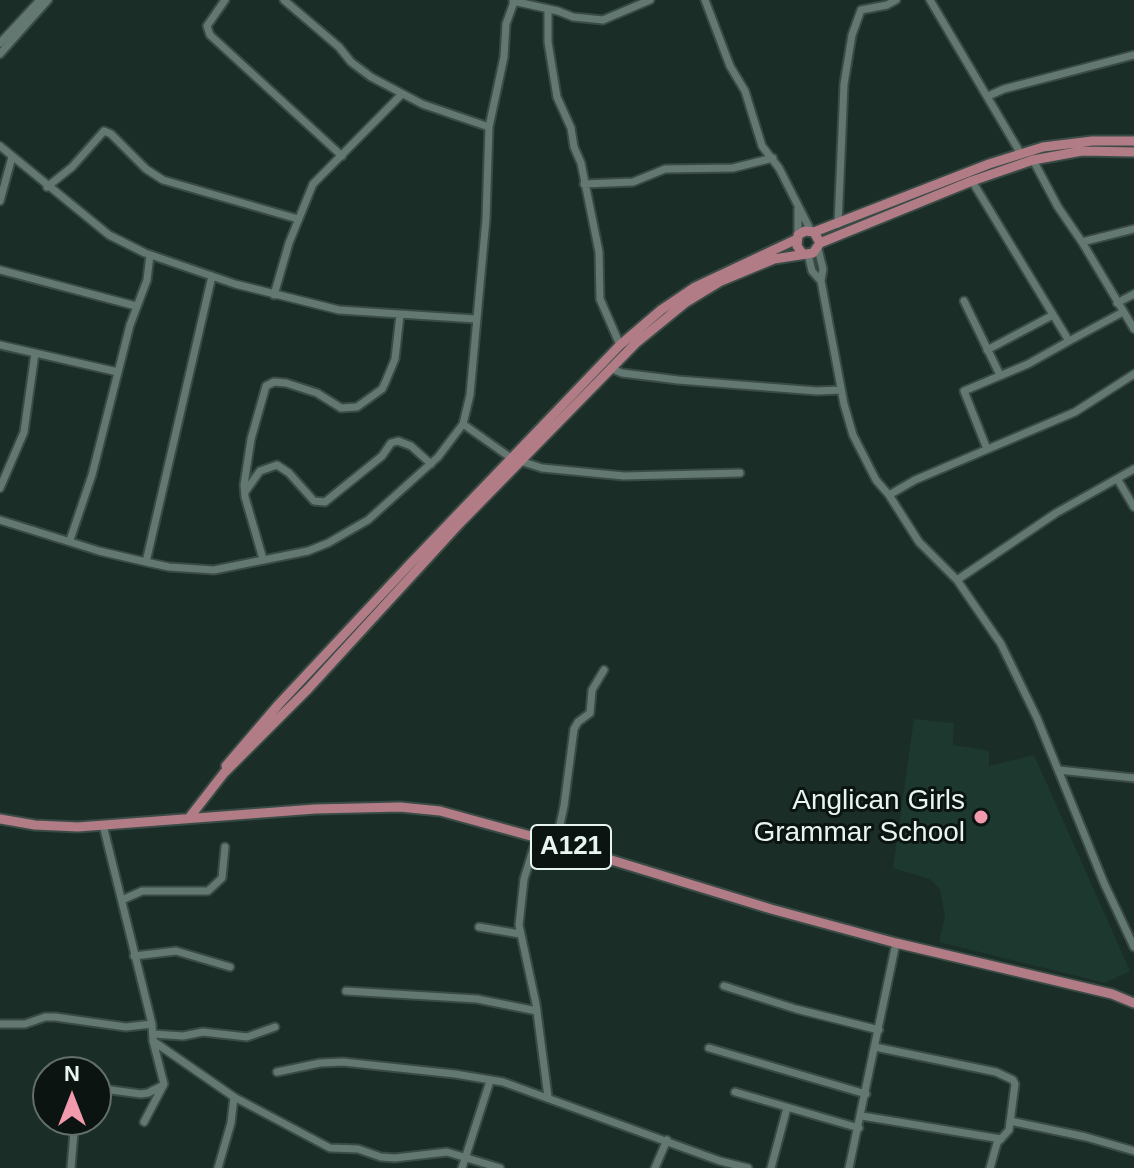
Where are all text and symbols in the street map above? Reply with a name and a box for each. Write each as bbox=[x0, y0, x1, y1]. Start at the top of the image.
place label: Anglican Girls Grammar School bbox=[753, 784, 965, 850]
marker: Anglican Girls Grammar School bbox=[972, 808, 990, 826]
road number: A121 bbox=[531, 825, 611, 869]
north arrow bbox=[32, 1056, 112, 1136]
text: N bbox=[64, 1061, 80, 1086]

